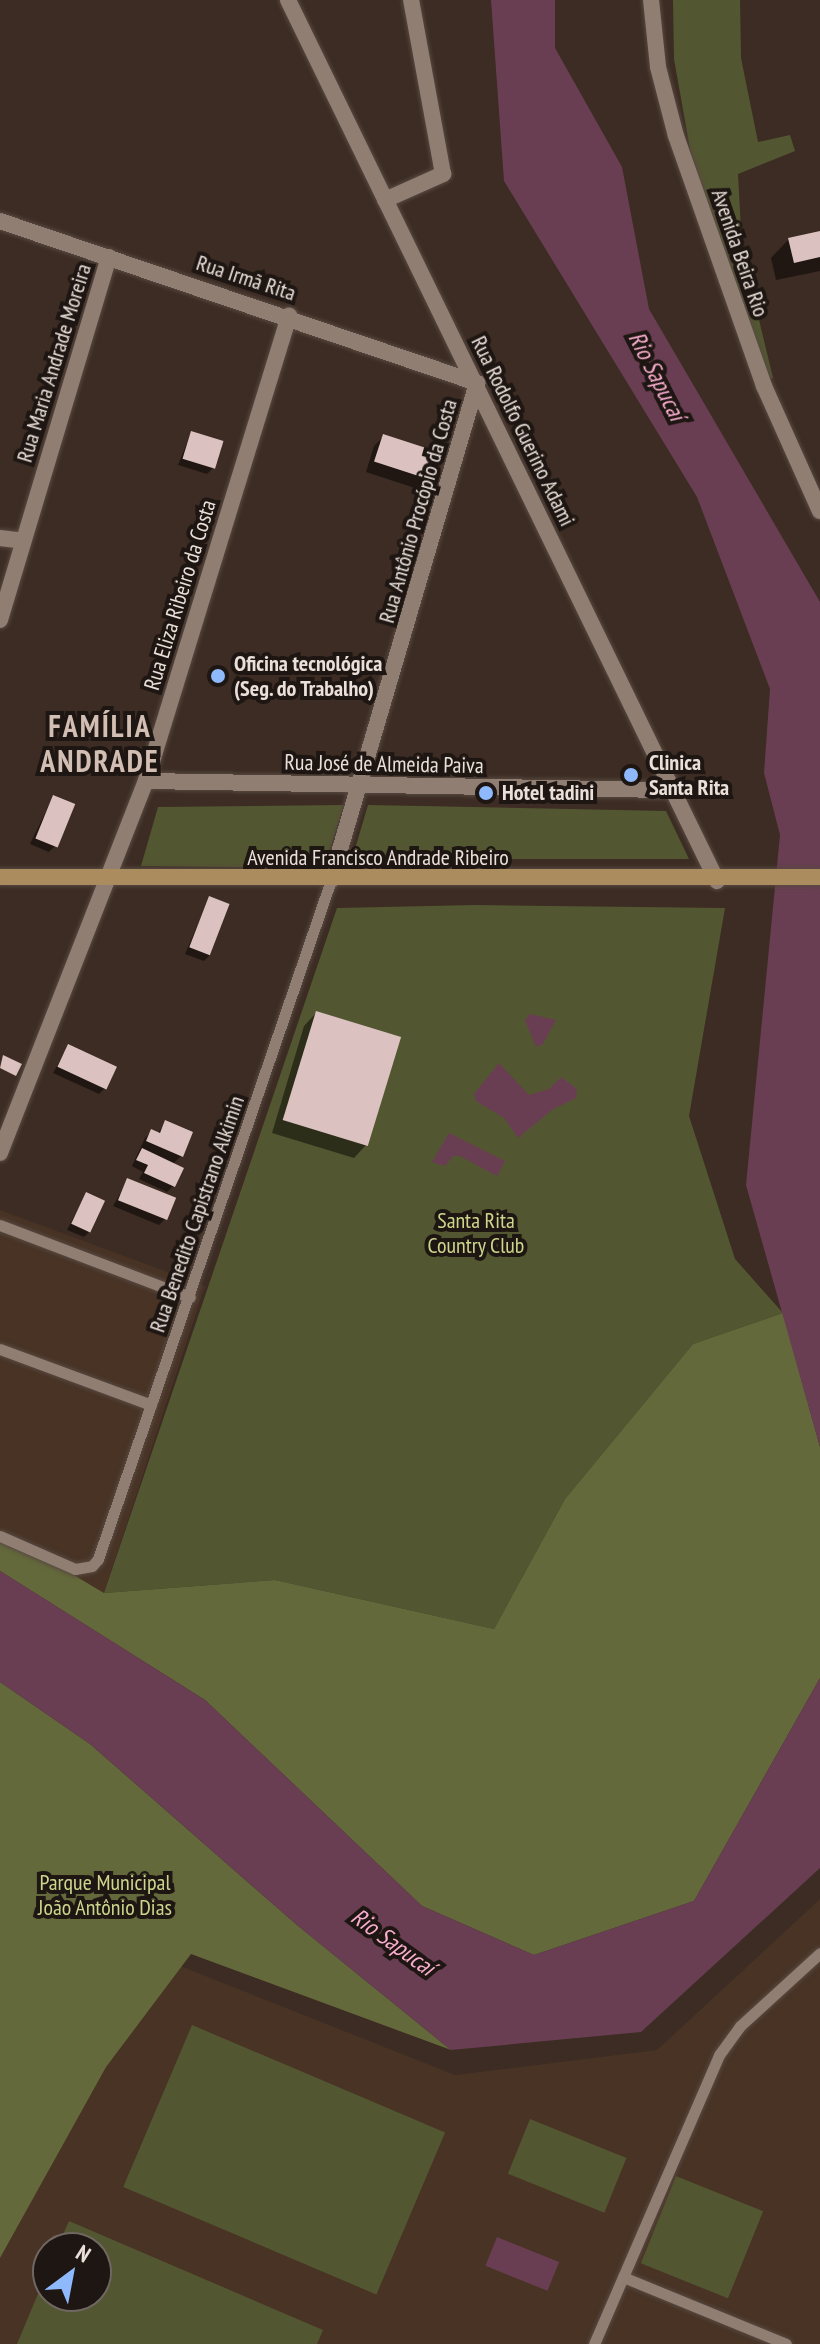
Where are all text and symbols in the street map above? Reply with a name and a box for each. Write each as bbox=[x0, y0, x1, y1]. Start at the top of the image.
street label: Avenida Beira Rio bbox=[706, 186, 774, 320]
street label: Rua Irmã Rita bbox=[193, 250, 299, 306]
street label: Rua Maria Andrade Moreira bbox=[11, 260, 97, 466]
water label: Rio Sapucaí bbox=[622, 327, 692, 425]
street label: Rua Rodolfo Guerino Adami bbox=[465, 332, 581, 530]
street label: Rua Antônio Procópio da Costa bbox=[373, 396, 463, 626]
street label: Rua Eliza Ribeiro da Costa bbox=[139, 497, 221, 693]
place label: Oficina tecnológica (Seg. do Trabalho) bbox=[234, 650, 382, 702]
marker: Oficina tecnológica (Seg. do Trabalho) bbox=[209, 667, 227, 685]
district label: FAMÍLIA ANDRADE bbox=[40, 708, 160, 778]
street label: Rua José de Almeida Paiva bbox=[284, 749, 484, 779]
place label: Clinica Santa Rita bbox=[649, 749, 729, 800]
marker: Clinica Santa Rita bbox=[620, 764, 642, 786]
place label: Hotel tadini bbox=[502, 780, 594, 806]
marker: Hotel tadini bbox=[477, 784, 495, 802]
street label: Avenida Francisco Andrade Ribeiro bbox=[247, 845, 509, 871]
street label: Rua Benedito Capistrano Alkimin bbox=[144, 1092, 250, 1336]
park label: Santa Rita Country Club bbox=[427, 1207, 525, 1258]
park label: Parque Municipal João Antônio Dias bbox=[38, 1869, 172, 1920]
water label: Rio Sapucaí bbox=[346, 1902, 440, 1982]
north arrow bbox=[32, 2232, 112, 2312]
text: N bbox=[71, 2238, 96, 2268]

